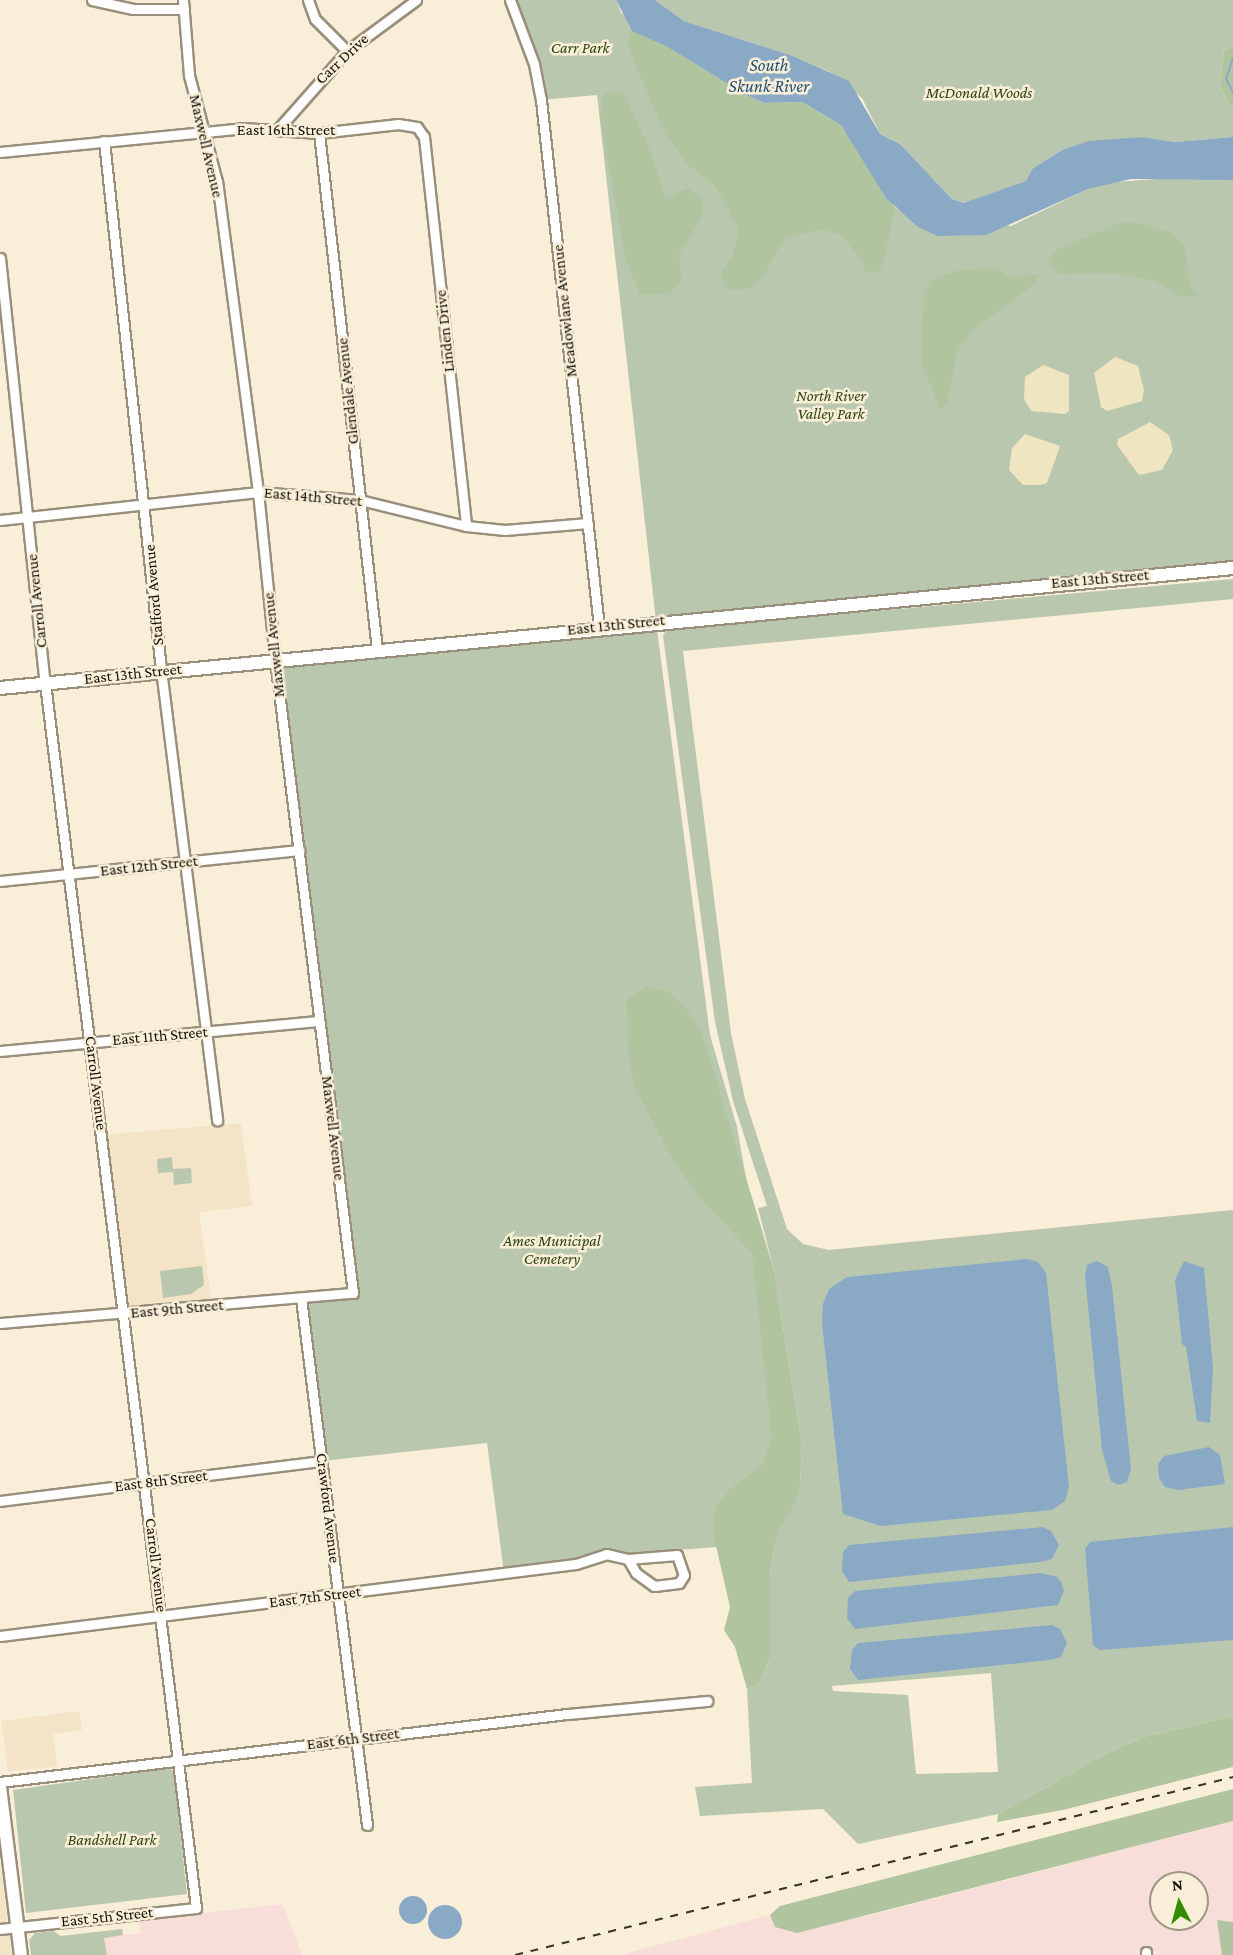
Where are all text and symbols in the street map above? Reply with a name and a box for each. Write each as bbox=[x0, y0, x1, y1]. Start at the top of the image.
street label: Carr Drive bbox=[311, 29, 373, 89]
park label: Carr Park bbox=[551, 38, 609, 58]
water label: South Skunk River bbox=[729, 55, 809, 98]
park label: McDonald Woods bbox=[926, 83, 1032, 103]
street label: Maxwell Avenue bbox=[185, 93, 227, 199]
street label: East 16th Street bbox=[237, 120, 335, 140]
street label: Meadowlane Avenue bbox=[548, 244, 582, 378]
street label: Linden Drive bbox=[431, 289, 459, 373]
street label: Glendale Avenue bbox=[333, 337, 363, 445]
park label: North River Valley Park bbox=[796, 386, 866, 424]
street label: East 14th Street bbox=[263, 483, 363, 511]
street label: Stafford Avenue bbox=[140, 544, 168, 646]
street label: Carroll Avenue bbox=[23, 553, 51, 649]
street label: East 13th Street bbox=[1050, 565, 1150, 593]
street label: Maxwell Avenue bbox=[259, 592, 289, 698]
street label: East 13th Street bbox=[566, 610, 666, 640]
street label: East 13th Street bbox=[83, 659, 183, 689]
street label: East 12th Street bbox=[99, 851, 199, 881]
street label: East 11th Street bbox=[112, 1022, 208, 1050]
street label: Carroll Avenue bbox=[81, 1035, 111, 1131]
street label: Maxwell Avenue bbox=[317, 1075, 349, 1181]
park label: Ames Municipal Cemetery bbox=[503, 1231, 601, 1269]
street label: East 9th Street bbox=[130, 1295, 224, 1323]
street label: Crawford Avenue bbox=[312, 1452, 344, 1564]
street label: East 8th Street bbox=[113, 1466, 209, 1496]
street label: Carroll Avenue bbox=[141, 1517, 171, 1613]
street label: East 7th Street bbox=[268, 1582, 362, 1612]
street label: East 6th Street bbox=[306, 1724, 400, 1754]
park label: Bandshell Park bbox=[67, 1830, 157, 1850]
north arrow bbox=[1149, 1871, 1209, 1931]
text: N bbox=[1171, 1876, 1184, 1894]
street label: East 5th Street bbox=[60, 1903, 154, 1931]

